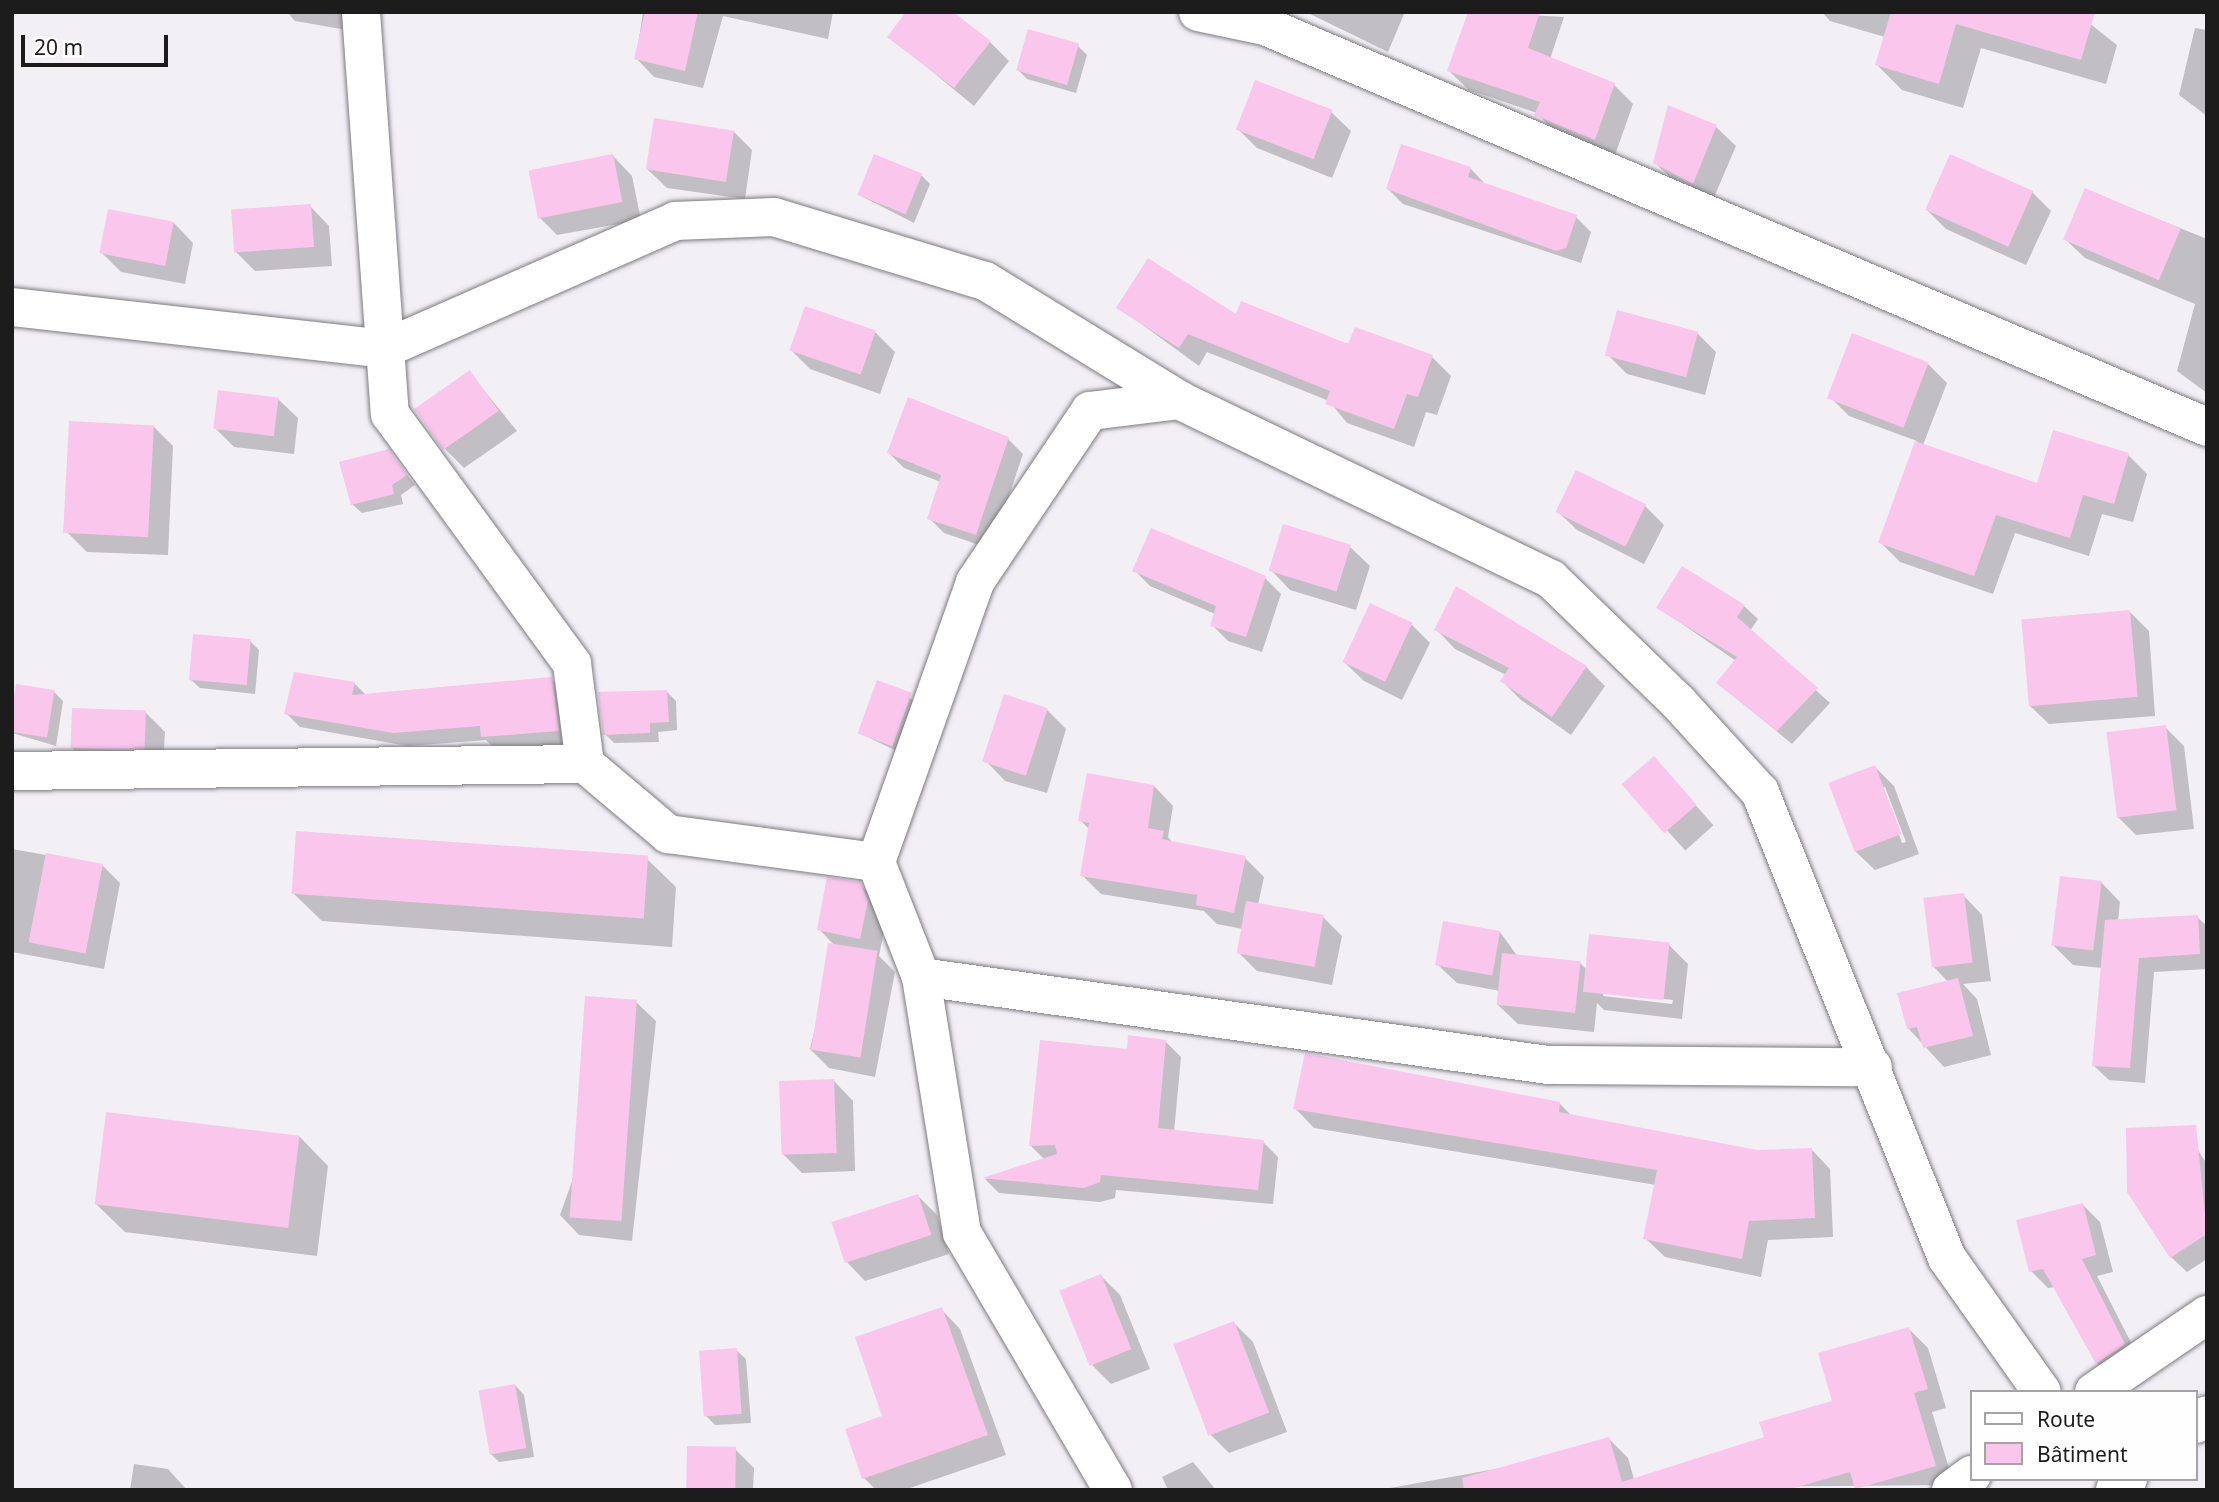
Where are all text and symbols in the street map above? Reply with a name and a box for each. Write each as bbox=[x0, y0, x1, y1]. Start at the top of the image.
scale bar bbox=[24, 21, 172, 65]
text: 20 m bbox=[34, 33, 83, 61]
legend bbox=[1970, 1390, 2198, 1481]
text: Route bbox=[2037, 1405, 2095, 1433]
text: Bâtiment bbox=[2037, 1440, 2127, 1468]

